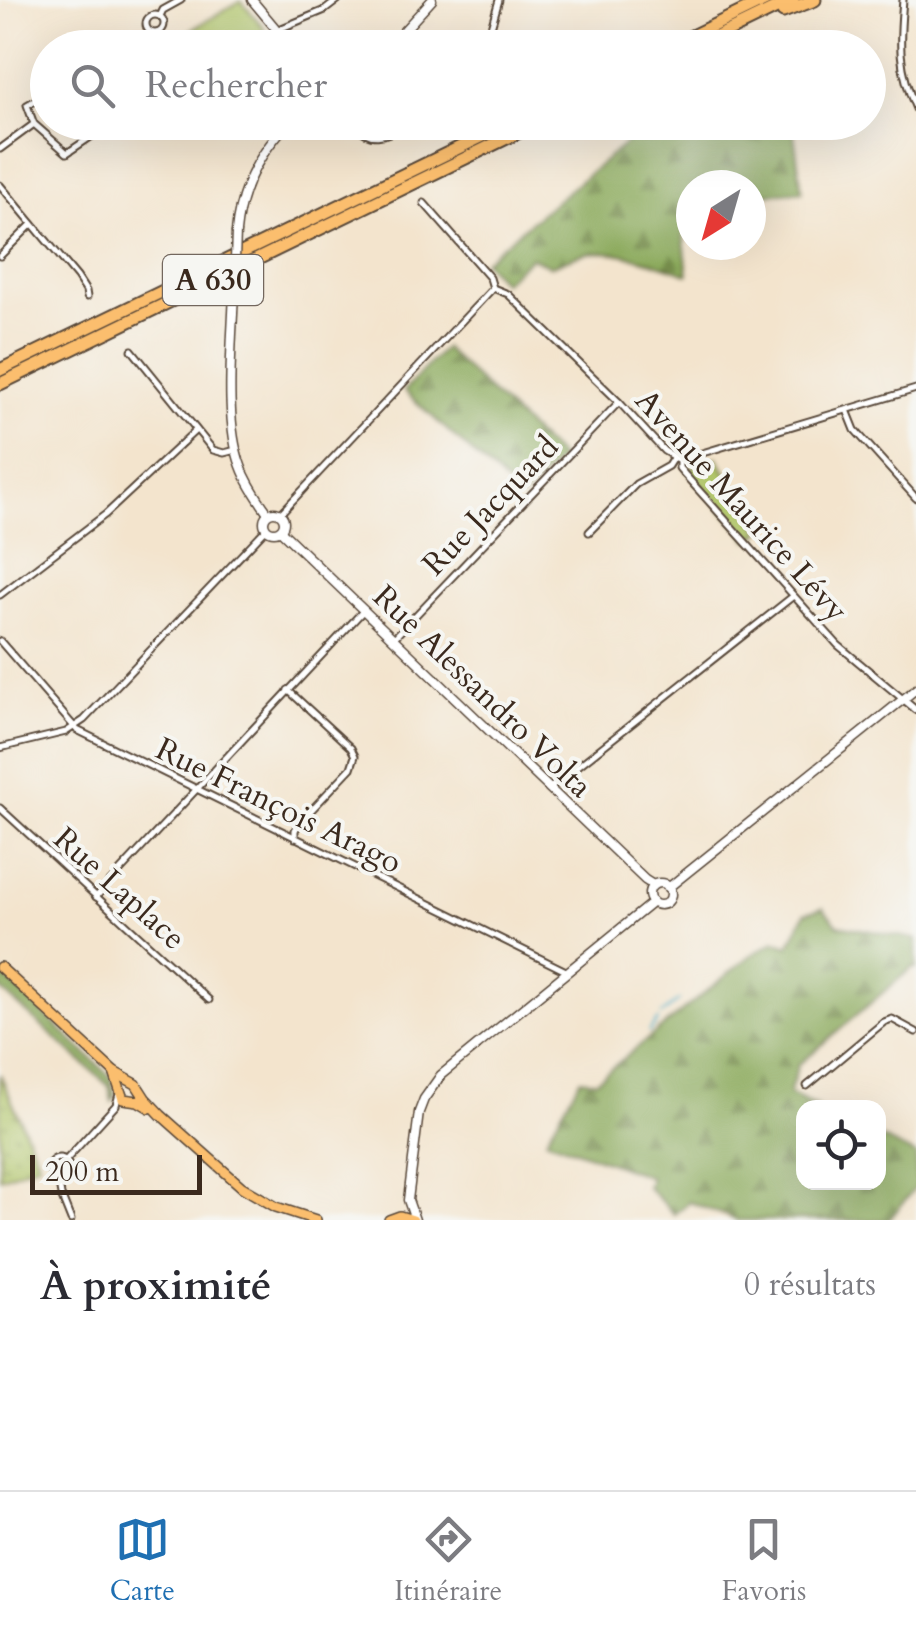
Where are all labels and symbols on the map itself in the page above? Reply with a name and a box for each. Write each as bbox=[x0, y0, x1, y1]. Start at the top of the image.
north arrow bbox=[676, 170, 766, 260]
road number: A 630 bbox=[163, 255, 263, 305]
street label: Avenue Maurice Lévy bbox=[625, 380, 858, 632]
street label: Rue Jacquard bbox=[413, 426, 569, 585]
street label: Rue Alessandro Volta bbox=[363, 575, 602, 808]
street label: Rue François Arago bbox=[148, 727, 409, 885]
street label: Rue Laplace bbox=[44, 817, 195, 960]
scale bar bbox=[30, 1150, 202, 1194]

